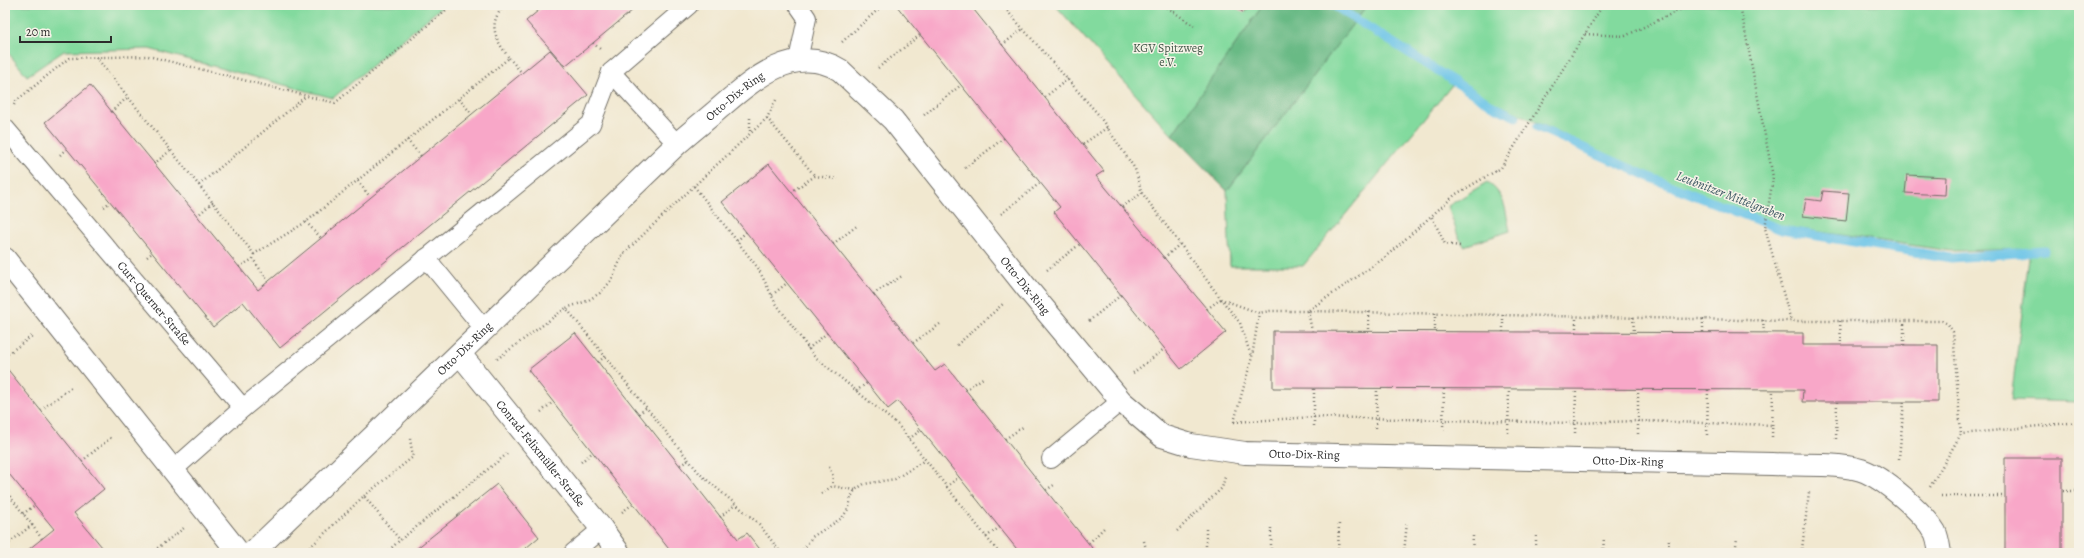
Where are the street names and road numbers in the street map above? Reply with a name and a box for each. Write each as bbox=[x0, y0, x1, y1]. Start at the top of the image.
street label: Otto-Dix-Ring bbox=[702, 68, 767, 125]
street label: Otto-Dix-Ring bbox=[997, 253, 1054, 318]
street label: Curt-Querner-Straße bbox=[114, 258, 194, 349]
street label: Otto-Dix-Ring bbox=[433, 318, 496, 379]
street label: Conrad-Felixmüller-Straße bbox=[492, 397, 589, 510]
street label: Otto-Dix-Ring bbox=[1269, 445, 1340, 463]
street label: Otto-Dix-Ring bbox=[1593, 452, 1664, 470]

